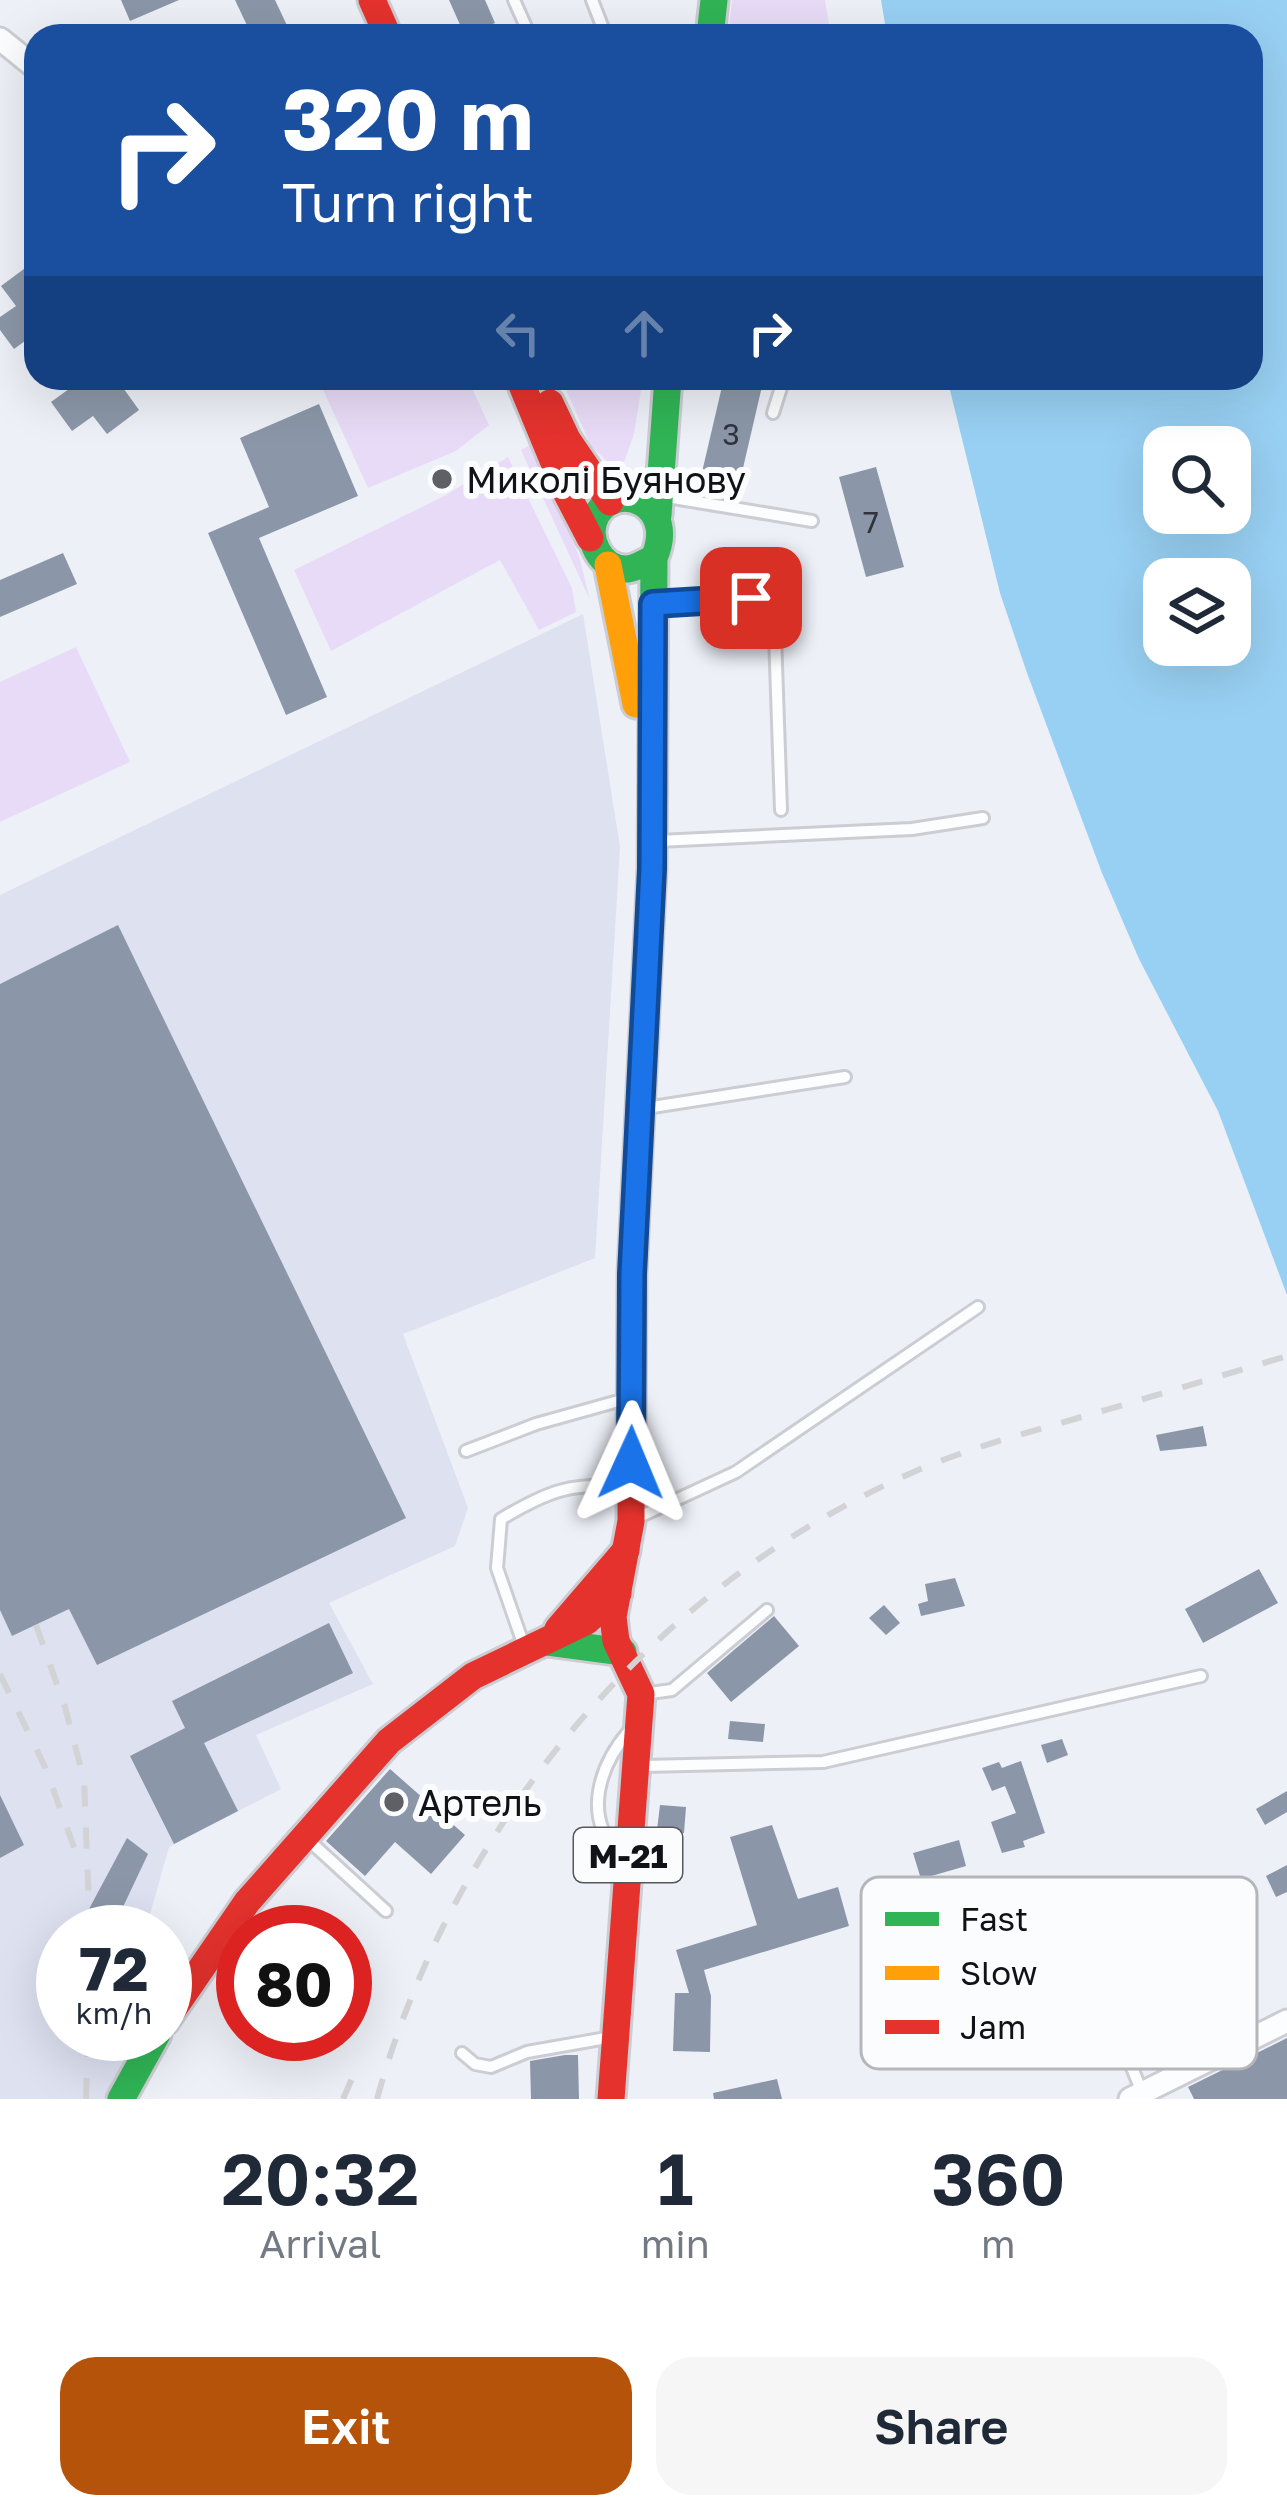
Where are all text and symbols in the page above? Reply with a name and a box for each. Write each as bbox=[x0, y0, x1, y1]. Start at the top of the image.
text: 320 m bbox=[282, 68, 534, 168]
icon: right bbox=[84, 72, 240, 228]
text: Turn right bbox=[282, 169, 534, 234]
icon: left bbox=[485, 300, 551, 366]
icon: ahead bbox=[611, 300, 677, 366]
icon: right bbox=[737, 300, 803, 366]
house number: 3 bbox=[722, 416, 740, 452]
map controls bbox=[1143, 426, 1251, 666]
button: search bbox=[1143, 426, 1251, 534]
place label: Миколі Буянову bbox=[466, 458, 746, 501]
marker: Миколі Буянову bbox=[429, 466, 455, 492]
house number: 7 bbox=[863, 504, 879, 540]
pin bbox=[700, 547, 802, 649]
button: layers bbox=[1143, 558, 1251, 666]
icon: arrive bbox=[718, 565, 784, 631]
position arrow bbox=[568, 1400, 694, 1526]
place label: Артель bbox=[418, 1781, 542, 1824]
marker: Артель bbox=[381, 1789, 407, 1815]
road number: М-21 bbox=[574, 1828, 682, 1882]
legend bbox=[861, 1877, 1257, 2069]
text: Fast bbox=[960, 1899, 1028, 1938]
speed limit sign: 80 bbox=[216, 1905, 372, 2061]
text: 72 bbox=[79, 1932, 149, 2004]
text: Slow bbox=[960, 1953, 1038, 1992]
text: km/h bbox=[76, 1995, 152, 2031]
text: Jam bbox=[960, 2007, 1026, 2046]
text: 20:32 bbox=[221, 2134, 419, 2221]
text: 1 bbox=[657, 2134, 693, 2221]
text: 360 bbox=[931, 2134, 1066, 2221]
text: Arrival bbox=[259, 2220, 382, 2267]
text: min bbox=[641, 2220, 710, 2267]
text: m bbox=[981, 2220, 1016, 2267]
button: Exit bbox=[60, 2357, 632, 2495]
button: Share bbox=[656, 2357, 1227, 2495]

